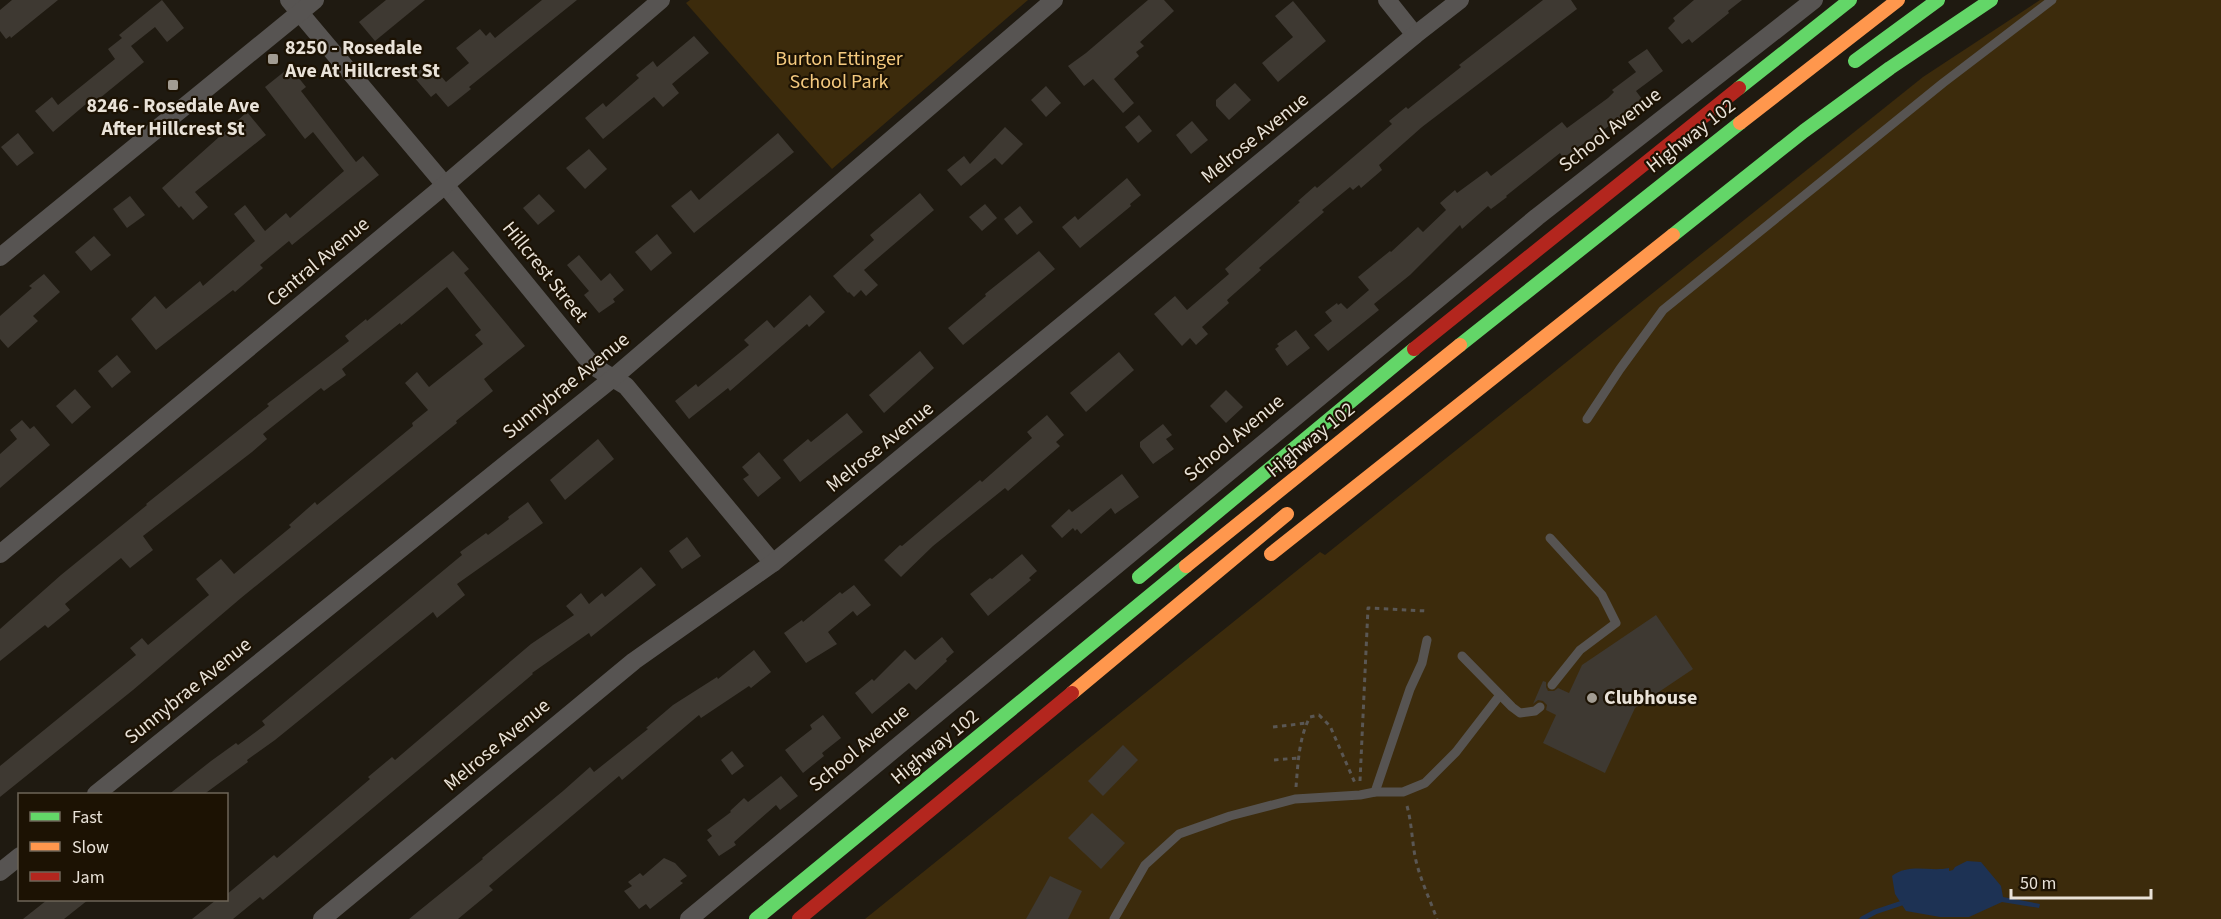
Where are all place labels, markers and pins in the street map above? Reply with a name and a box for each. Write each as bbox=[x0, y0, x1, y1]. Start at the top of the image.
place label: 8250 - Rosedale Ave At Hillcrest St bbox=[284, 34, 440, 85]
marker: 8250 - Rosedale Ave At Hillcrest St bbox=[266, 52, 280, 66]
marker: 8246 - Rosedale Ave After Hillcrest St bbox=[166, 78, 180, 92]
place label: 8246 - Rosedale Ave After Hillcrest St bbox=[86, 92, 260, 143]
place label: Clubhouse bbox=[1604, 684, 1697, 712]
marker: Clubhouse bbox=[1585, 691, 1599, 705]

